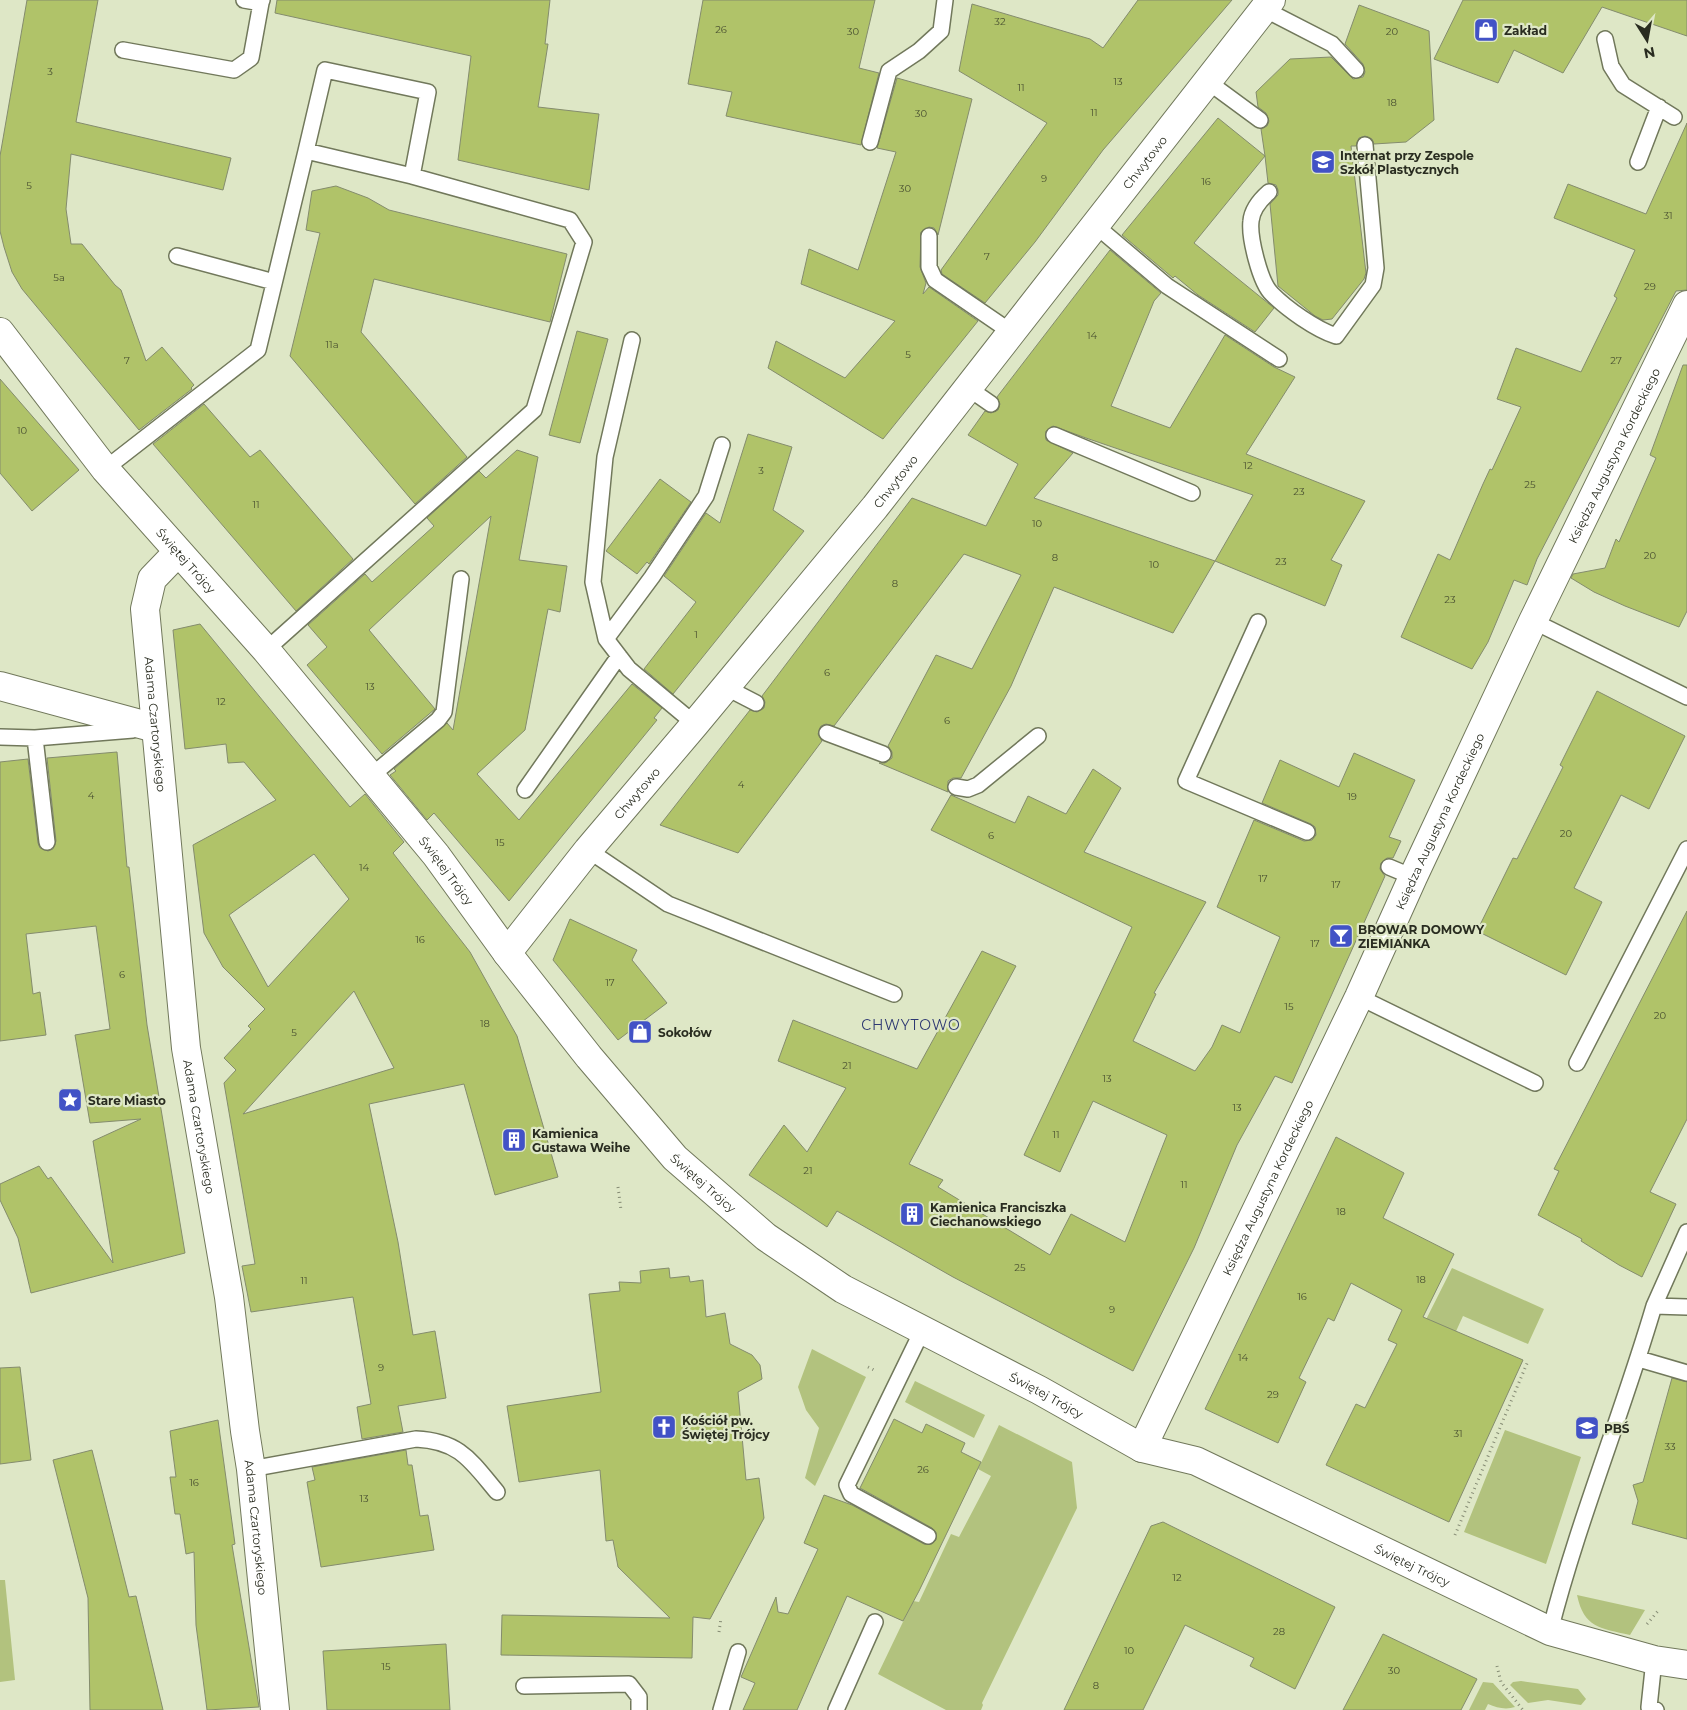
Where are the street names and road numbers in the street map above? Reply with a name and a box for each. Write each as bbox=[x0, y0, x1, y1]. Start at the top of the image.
street label: Chwytowo bbox=[1119, 132, 1170, 192]
street label: Księdza Augustyna Kordeckiego bbox=[1565, 365, 1663, 546]
street label: Chwytowo bbox=[870, 452, 921, 511]
street label: Świętej Trójcy bbox=[153, 525, 220, 596]
street label: Adama Czartoryskiego bbox=[142, 656, 170, 793]
street label: Księdza Augustyna Kordeckiego bbox=[1392, 730, 1487, 912]
street label: Chwytowo bbox=[610, 764, 663, 822]
street label: Świętej Trójcy bbox=[416, 833, 477, 908]
street label: Adama Czartoryskiego bbox=[181, 1058, 219, 1195]
street label: Księdza Augustyna Kordeckiego bbox=[1219, 1097, 1316, 1278]
street label: Świętej Trójcy bbox=[668, 1150, 740, 1216]
street label: Świętej Trójcy bbox=[1007, 1369, 1087, 1421]
street label: Adama Czartoryskiego bbox=[242, 1459, 271, 1596]
street label: Świętej Trójcy bbox=[1372, 1540, 1453, 1590]

